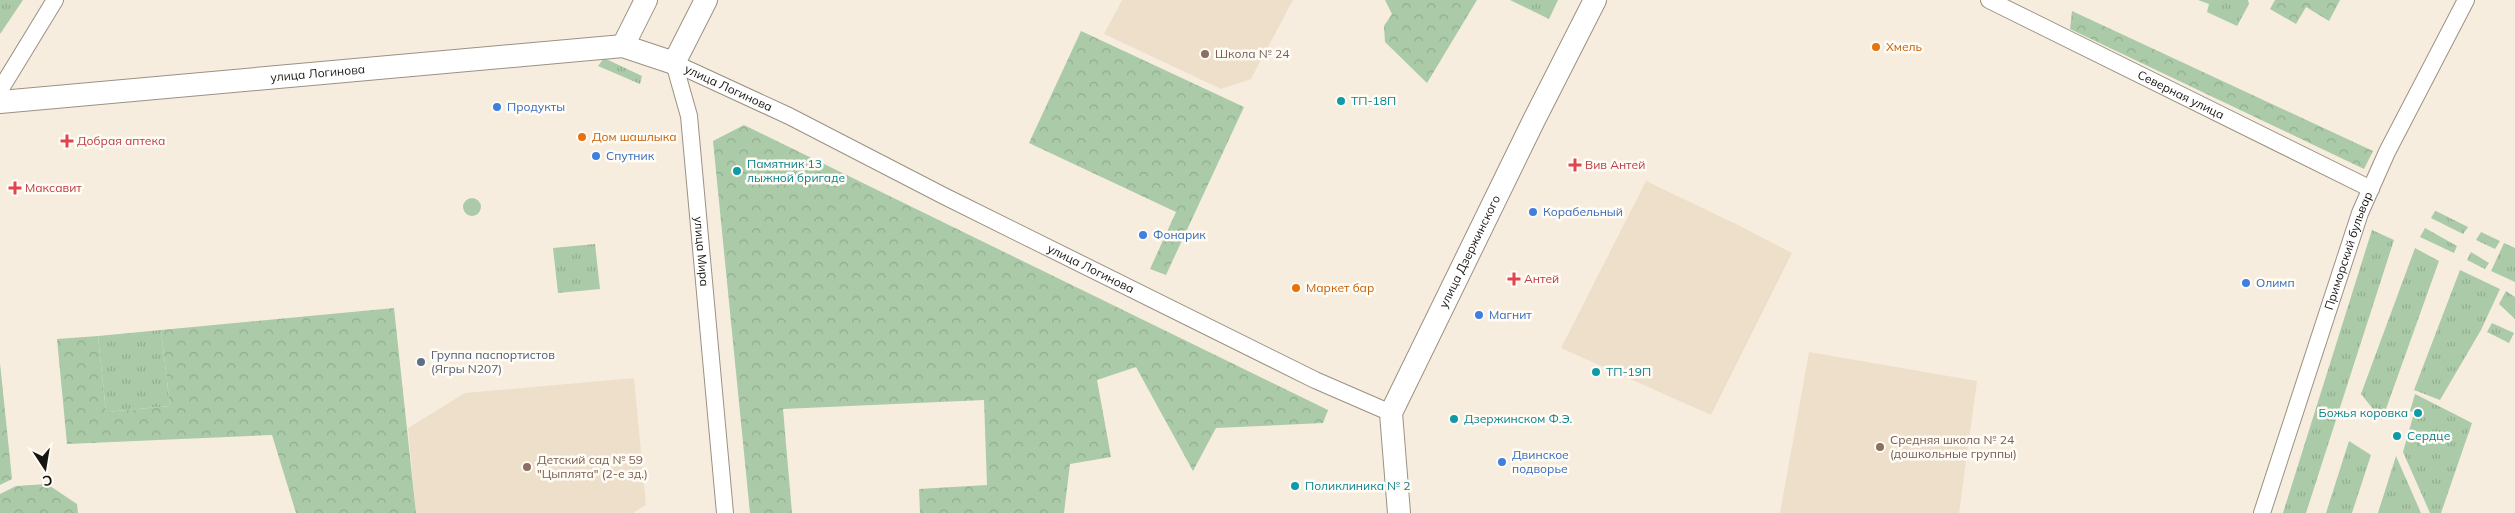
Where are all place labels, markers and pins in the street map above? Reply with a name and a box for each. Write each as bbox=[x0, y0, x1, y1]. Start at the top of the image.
place label: Хмель bbox=[1886, 39, 1923, 54]
marker: Хмель bbox=[1870, 41, 1882, 53]
place label: Школа № 24 bbox=[1215, 46, 1289, 61]
marker: Школа № 24 bbox=[1199, 48, 1211, 60]
place label: ТП-18П bbox=[1351, 93, 1396, 108]
marker: ТП-18П bbox=[1335, 95, 1347, 107]
place label: Продукты bbox=[507, 99, 565, 114]
marker: Продукты bbox=[491, 101, 503, 113]
place label: Дом шашлыка bbox=[592, 129, 676, 144]
marker: Дом шашлыка bbox=[576, 131, 588, 143]
place label: Добрая аптека bbox=[77, 133, 165, 148]
marker: Добрая аптека bbox=[61, 135, 73, 147]
place label: Спутник bbox=[606, 148, 655, 163]
marker: Спутник bbox=[590, 150, 602, 162]
place label: Памятник 13 лыжной бригаде bbox=[747, 156, 845, 185]
place label: Вив Антей bbox=[1585, 157, 1645, 172]
marker: Вив Антей bbox=[1569, 159, 1581, 171]
marker: Памятник 13 лыжной бригаде bbox=[731, 165, 743, 177]
place label: Максавит bbox=[25, 180, 82, 195]
marker: Максавит bbox=[9, 182, 21, 194]
place label: Корабельный bbox=[1543, 204, 1623, 219]
marker: Корабельный bbox=[1527, 206, 1539, 218]
place label: Фонарик bbox=[1153, 227, 1206, 242]
marker: Фонарик bbox=[1137, 229, 1149, 241]
place label: Антей bbox=[1524, 271, 1559, 286]
marker: Антей bbox=[1508, 273, 1520, 285]
place label: Олимп bbox=[2256, 275, 2295, 290]
marker: Олимп bbox=[2240, 277, 2252, 289]
place label: Маркет бар bbox=[1306, 280, 1374, 295]
marker: Маркет бар bbox=[1290, 282, 1302, 294]
place label: Магнит bbox=[1489, 307, 1532, 322]
marker: Магнит bbox=[1473, 309, 1485, 321]
place label: Группа паспортистов (Ягры N207) bbox=[431, 347, 555, 376]
marker: Группа паспортистов (Ягры N207) bbox=[415, 356, 427, 368]
place label: ТП-19П bbox=[1606, 364, 1651, 379]
marker: ТП-19П bbox=[1590, 366, 1602, 378]
place label: Божья коровка bbox=[2319, 405, 2408, 420]
marker: Божья коровка bbox=[2412, 407, 2424, 419]
place label: Дзержинском Ф.Э. bbox=[1464, 411, 1572, 426]
marker: Дзержинском Ф.Э. bbox=[1448, 413, 1460, 425]
place label: Сердце bbox=[2407, 428, 2451, 443]
marker: Сердце bbox=[2391, 430, 2403, 442]
place label: Средняя школа № 24 (дошкольные группы) bbox=[1890, 432, 2017, 461]
marker: Средняя школа № 24 (дошкольные группы) bbox=[1874, 441, 1886, 453]
place label: Двинское подворье bbox=[1512, 447, 1569, 476]
place label: Детский сад № 59 "Цыплята" (2-е зд.) bbox=[537, 452, 648, 481]
marker: Двинское подворье bbox=[1496, 456, 1508, 468]
marker: Детский сад № 59 "Цыплята" (2-е зд.) bbox=[521, 461, 533, 473]
place label: Поликлиника № 2 bbox=[1305, 478, 1410, 493]
marker: Поликлиника № 2 bbox=[1289, 480, 1301, 492]

